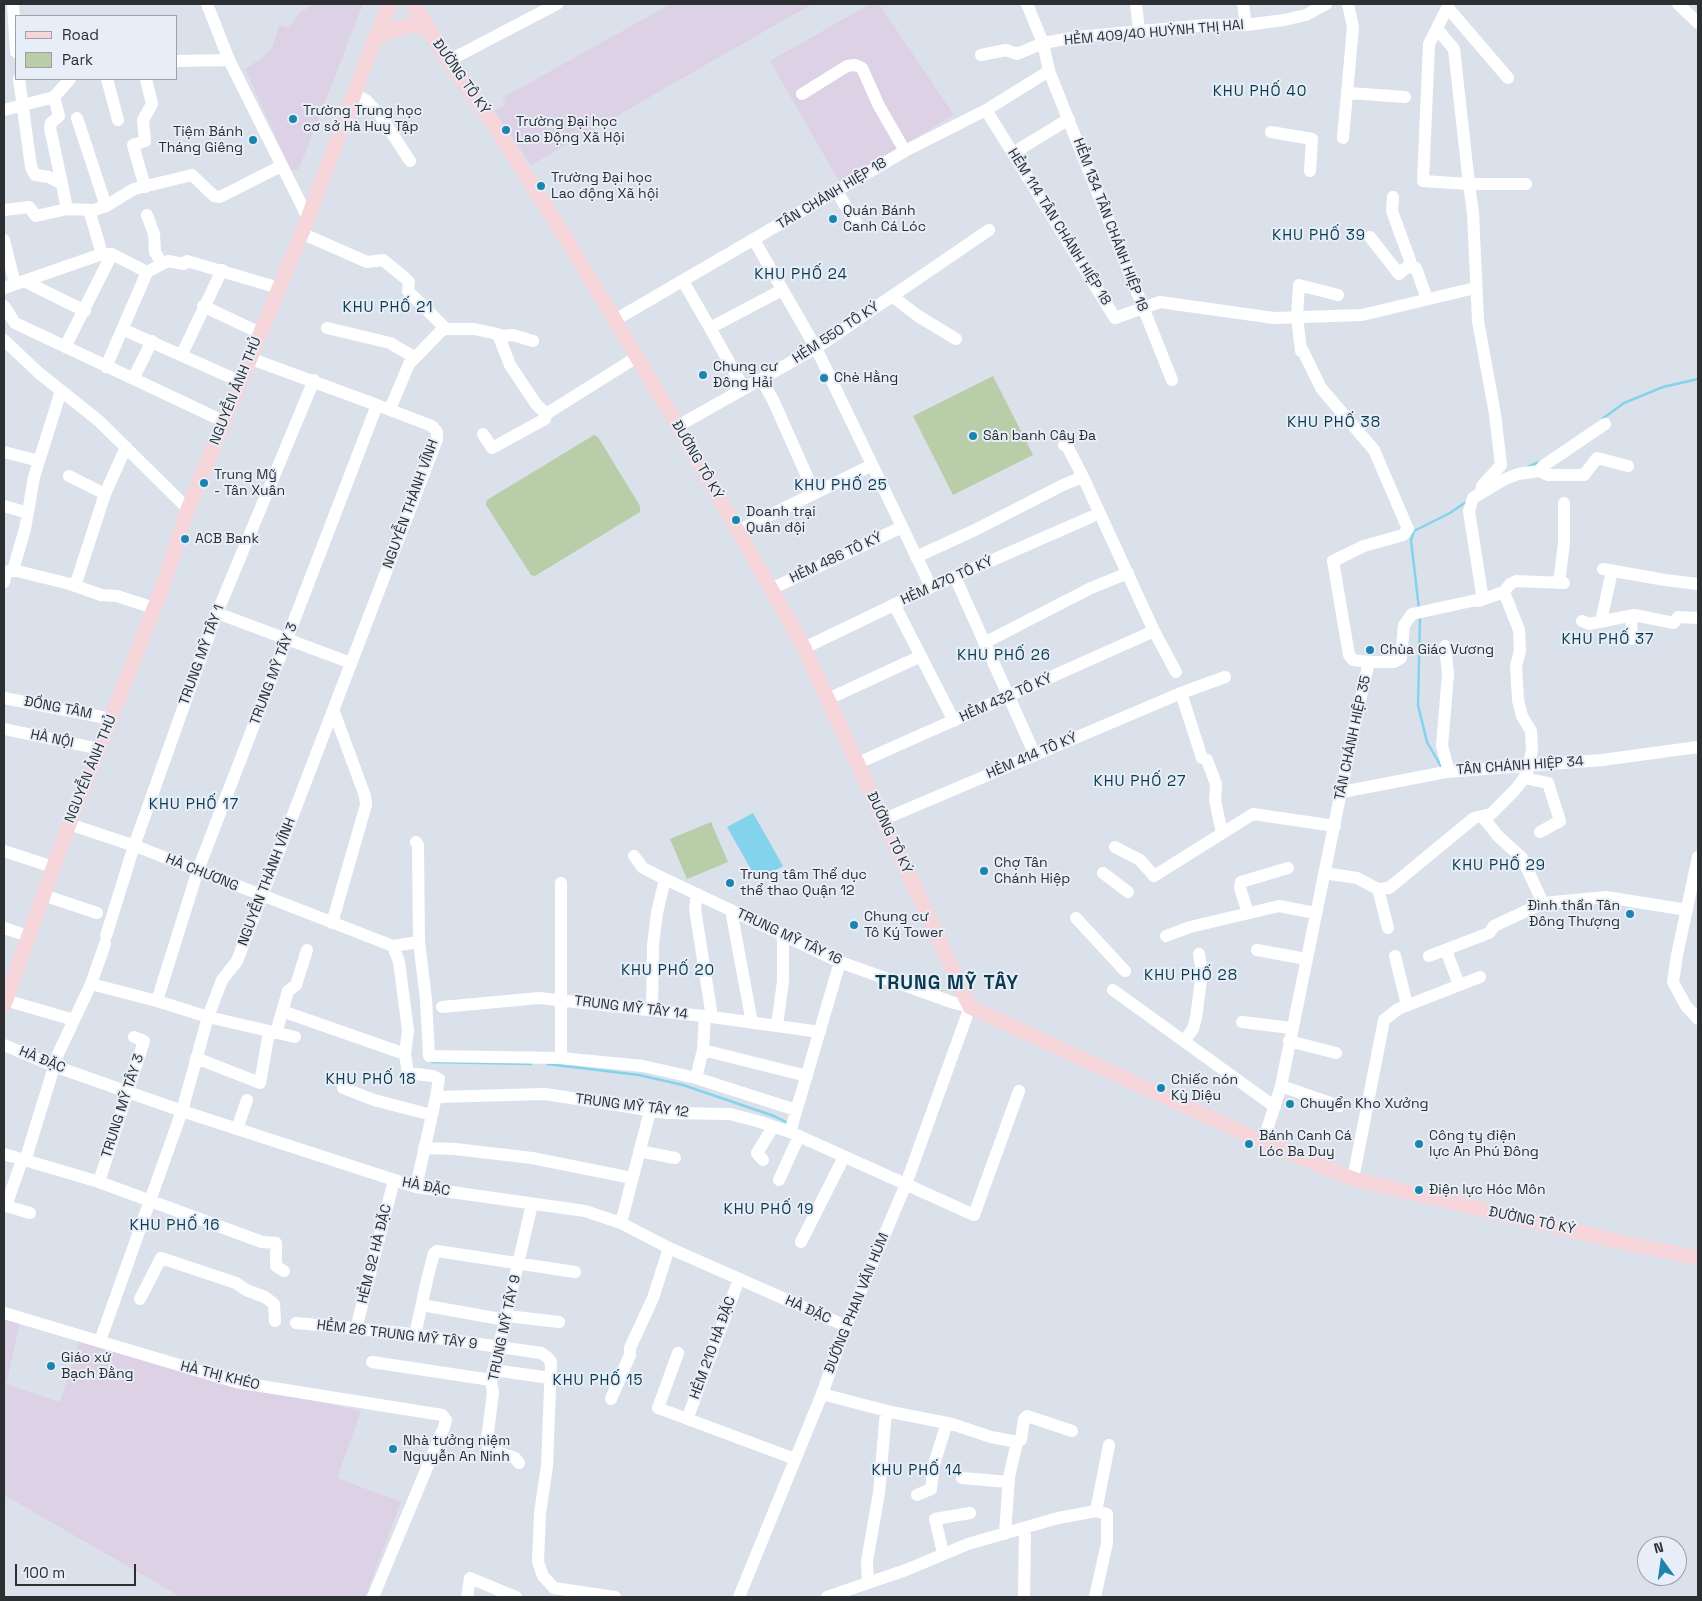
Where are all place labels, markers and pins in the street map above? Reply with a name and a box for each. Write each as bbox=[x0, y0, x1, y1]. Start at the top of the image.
place label: Trường Trung học cơ sở Hà Huy Tập bbox=[303, 103, 422, 136]
marker: Trường Trung học cơ sở Hà Huy Tập bbox=[287, 113, 299, 125]
place label: Trường Đại học Lao Động Xã Hội bbox=[516, 114, 625, 146]
place label: Tiệm Bánh Tháng Giêng bbox=[158, 124, 243, 156]
marker: Trường Đại học Lao Động Xã Hội bbox=[500, 124, 512, 136]
marker: Tiệm Bánh Tháng Giêng bbox=[247, 134, 259, 146]
place label: Trường Đại học Lao động Xã hội bbox=[551, 170, 659, 202]
marker: Trường Đại học Lao động Xã hội bbox=[535, 180, 547, 192]
place label: Quán Bánh Canh Cá Lóc bbox=[843, 203, 926, 236]
marker: Quán Bánh Canh Cá Lóc bbox=[827, 213, 839, 225]
place label: Chung cư Đông Hải bbox=[713, 359, 778, 392]
marker: Chung cư Đông Hải bbox=[697, 369, 709, 381]
place label: Chè Hằng bbox=[834, 370, 898, 386]
marker: Chè Hằng bbox=[818, 372, 830, 384]
place label: Sân banh Cây Đa bbox=[983, 428, 1096, 444]
marker: Sân banh Cây Đa bbox=[967, 430, 979, 442]
place label: Trung Mỹ - Tân Xuân bbox=[214, 467, 285, 500]
marker: Trung Mỹ - Tân Xuân bbox=[198, 477, 210, 489]
place label: Doanh trại Quân đội bbox=[746, 504, 816, 536]
marker: Doanh trại Quân đội bbox=[730, 514, 742, 526]
place label: ACB Bank bbox=[195, 531, 259, 547]
marker: ACB Bank bbox=[179, 533, 191, 545]
place label: Chùa Giác Vương bbox=[1380, 642, 1494, 658]
marker: Chùa Giác Vương bbox=[1364, 644, 1376, 656]
place label: Chợ Tân Chánh Hiệp bbox=[994, 855, 1070, 888]
marker: Chợ Tân Chánh Hiệp bbox=[978, 865, 990, 877]
place label: Trung tâm Thể dục thể thao Quận 12 bbox=[740, 867, 867, 900]
marker: Trung tâm Thể dục thể thao Quận 12 bbox=[724, 877, 736, 889]
place label: Đình thần Tân Đông Thượng bbox=[1528, 898, 1620, 930]
marker: Đình thần Tân Đông Thượng bbox=[1624, 908, 1636, 920]
place label: Chung cư Tô Ký Tower bbox=[864, 909, 944, 942]
marker: Chung cư Tô Ký Tower bbox=[848, 919, 860, 931]
place label: Chiếc nón Kỳ Diệu bbox=[1171, 1072, 1238, 1104]
marker: Chiếc nón Kỳ Diệu bbox=[1155, 1082, 1167, 1094]
place label: Chuyển Kho Xưởng bbox=[1300, 1096, 1428, 1112]
marker: Chuyển Kho Xưởng bbox=[1284, 1098, 1296, 1110]
place label: Bánh Canh Cá Lóc Ba Duy bbox=[1259, 1128, 1352, 1160]
place label: Công ty điện lực An Phú Đông bbox=[1429, 1128, 1539, 1160]
marker: Bánh Canh Cá Lóc Ba Duy bbox=[1243, 1138, 1255, 1150]
marker: Công ty điện lực An Phú Đông bbox=[1413, 1138, 1425, 1150]
place label: Điện lực Hóc Môn bbox=[1429, 1182, 1546, 1198]
marker: Điện lực Hóc Môn bbox=[1413, 1184, 1425, 1196]
place label: Giáo xứ Bạch Đằng bbox=[61, 1350, 134, 1382]
marker: Giáo xứ Bạch Đằng bbox=[45, 1360, 57, 1372]
place label: Nhà tưởng niệm Nguyễn An Ninh bbox=[403, 1433, 510, 1465]
marker: Nhà tưởng niệm Nguyễn An Ninh bbox=[387, 1443, 399, 1455]

